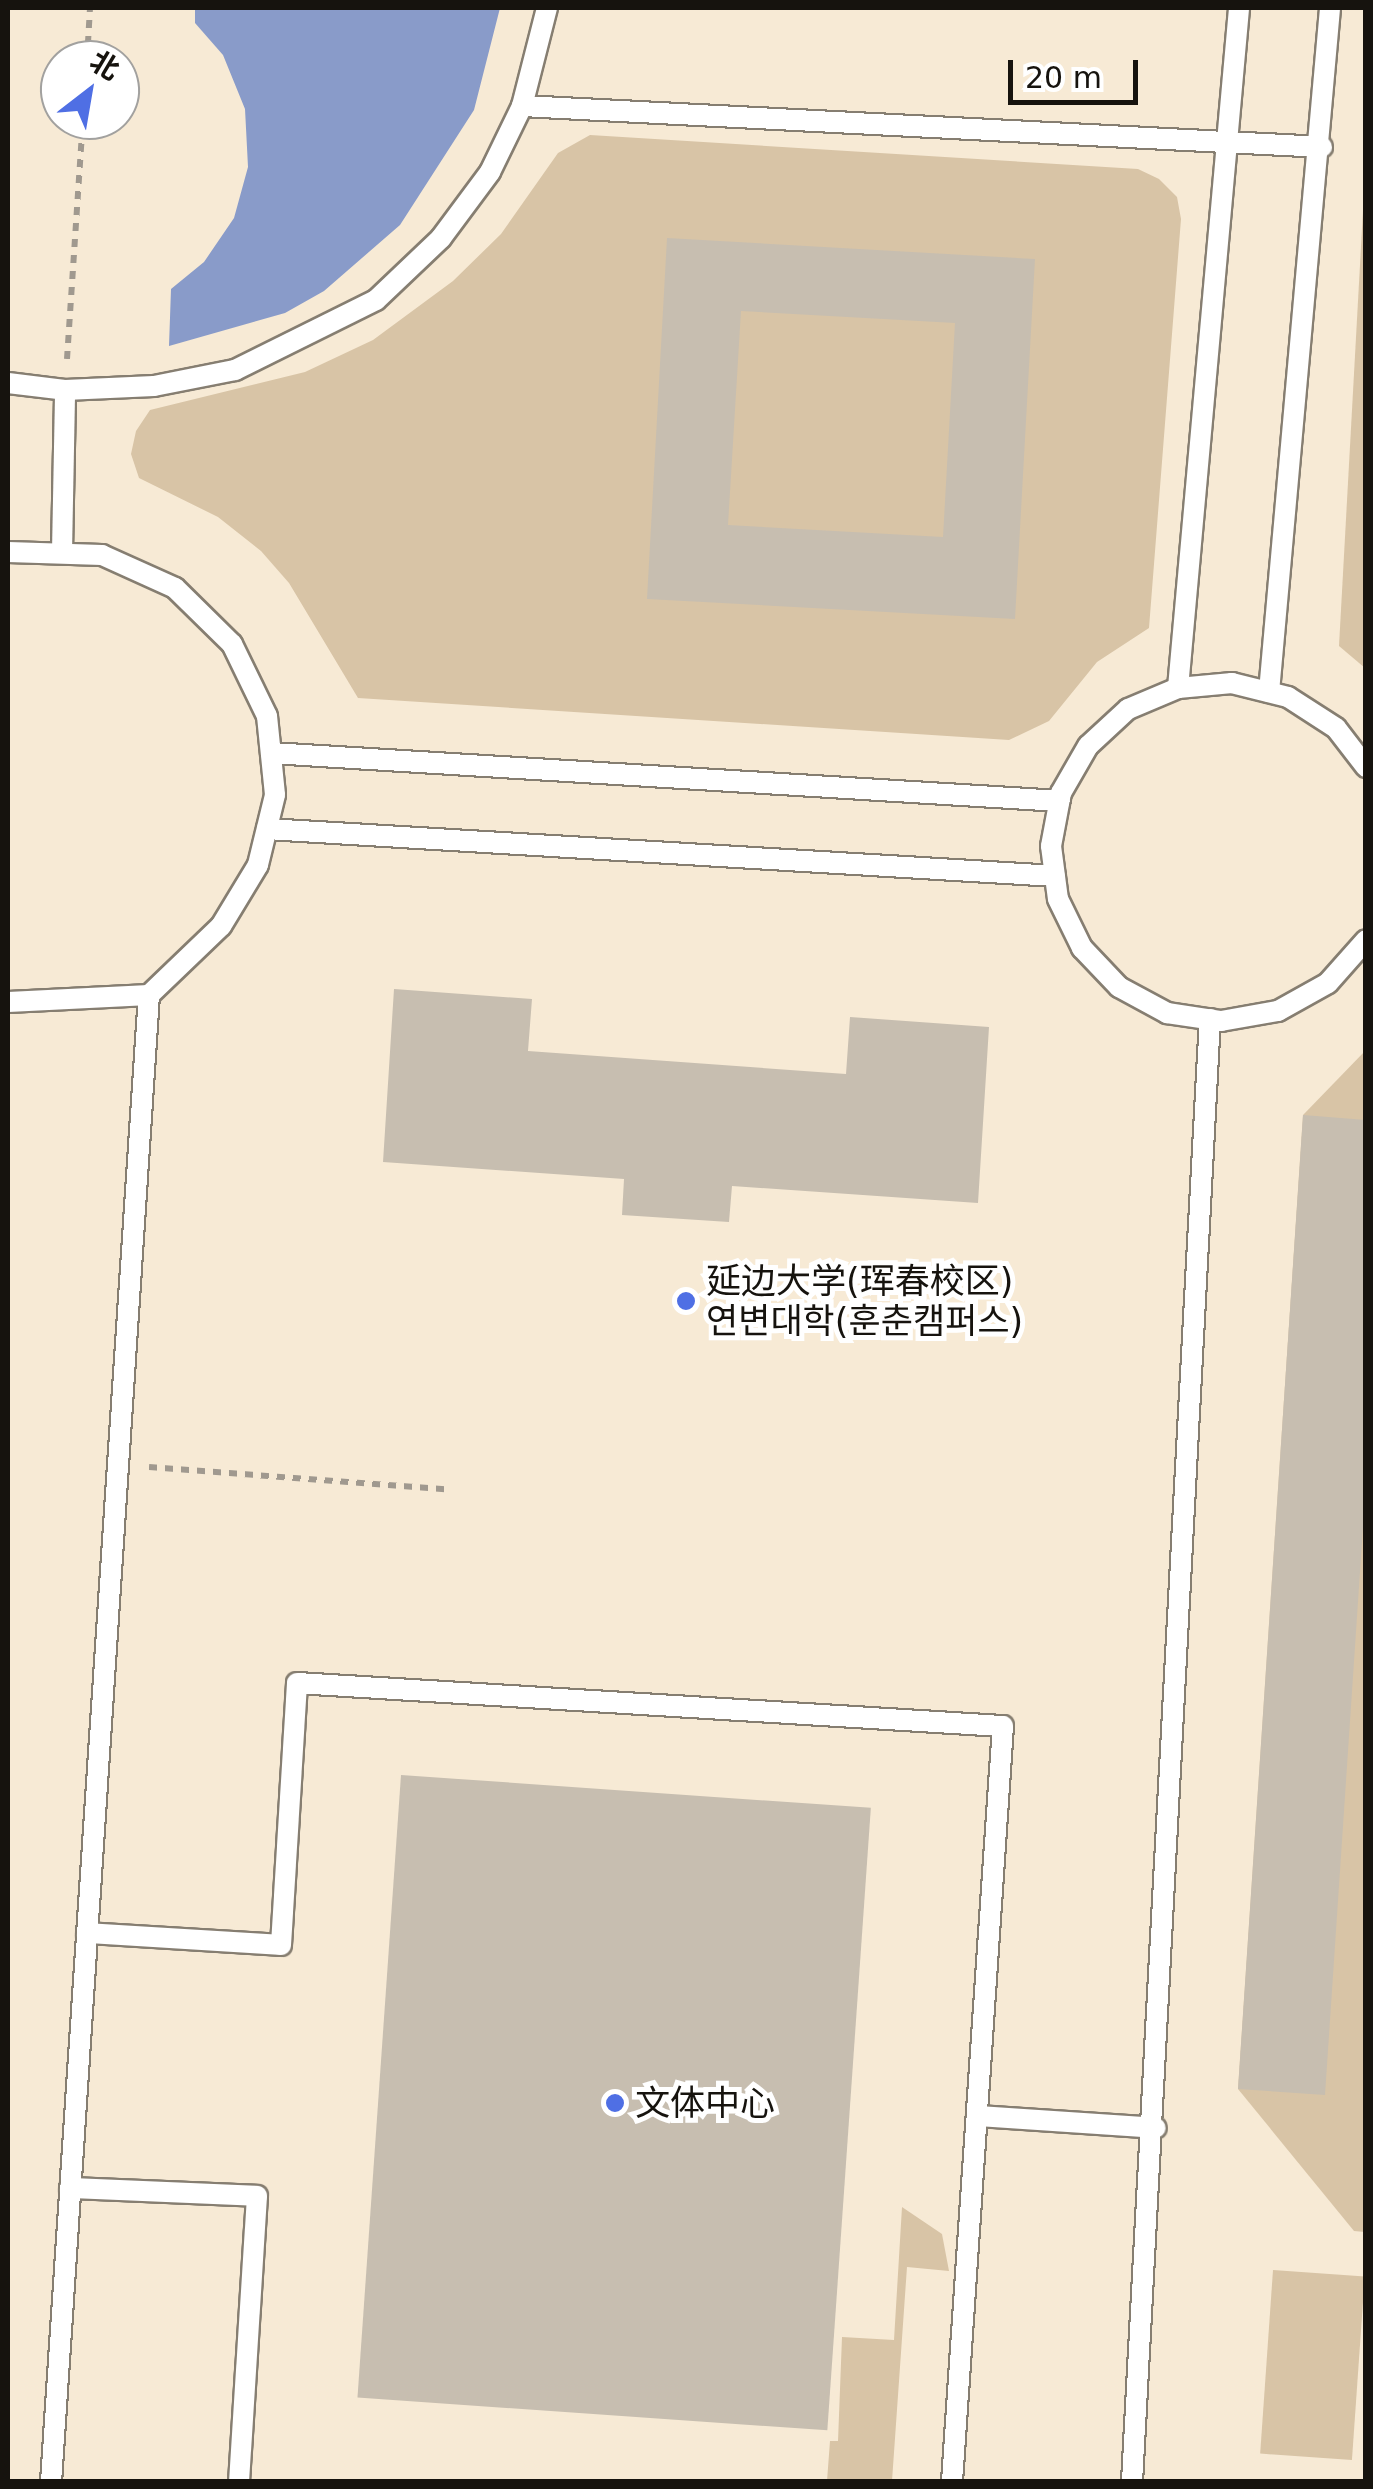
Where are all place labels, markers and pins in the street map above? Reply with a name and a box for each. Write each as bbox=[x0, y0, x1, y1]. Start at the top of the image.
place label: 延边大学(珲春校区) 연변대학(훈춘캠퍼스) bbox=[706, 1260, 1023, 1342]
marker: 延边大学(珲春校区) 연변대학(훈춘캠퍼스) bbox=[675, 1290, 697, 1312]
place label: 文体中心 bbox=[635, 2082, 775, 2124]
marker: 文体中心 bbox=[604, 2092, 626, 2114]

